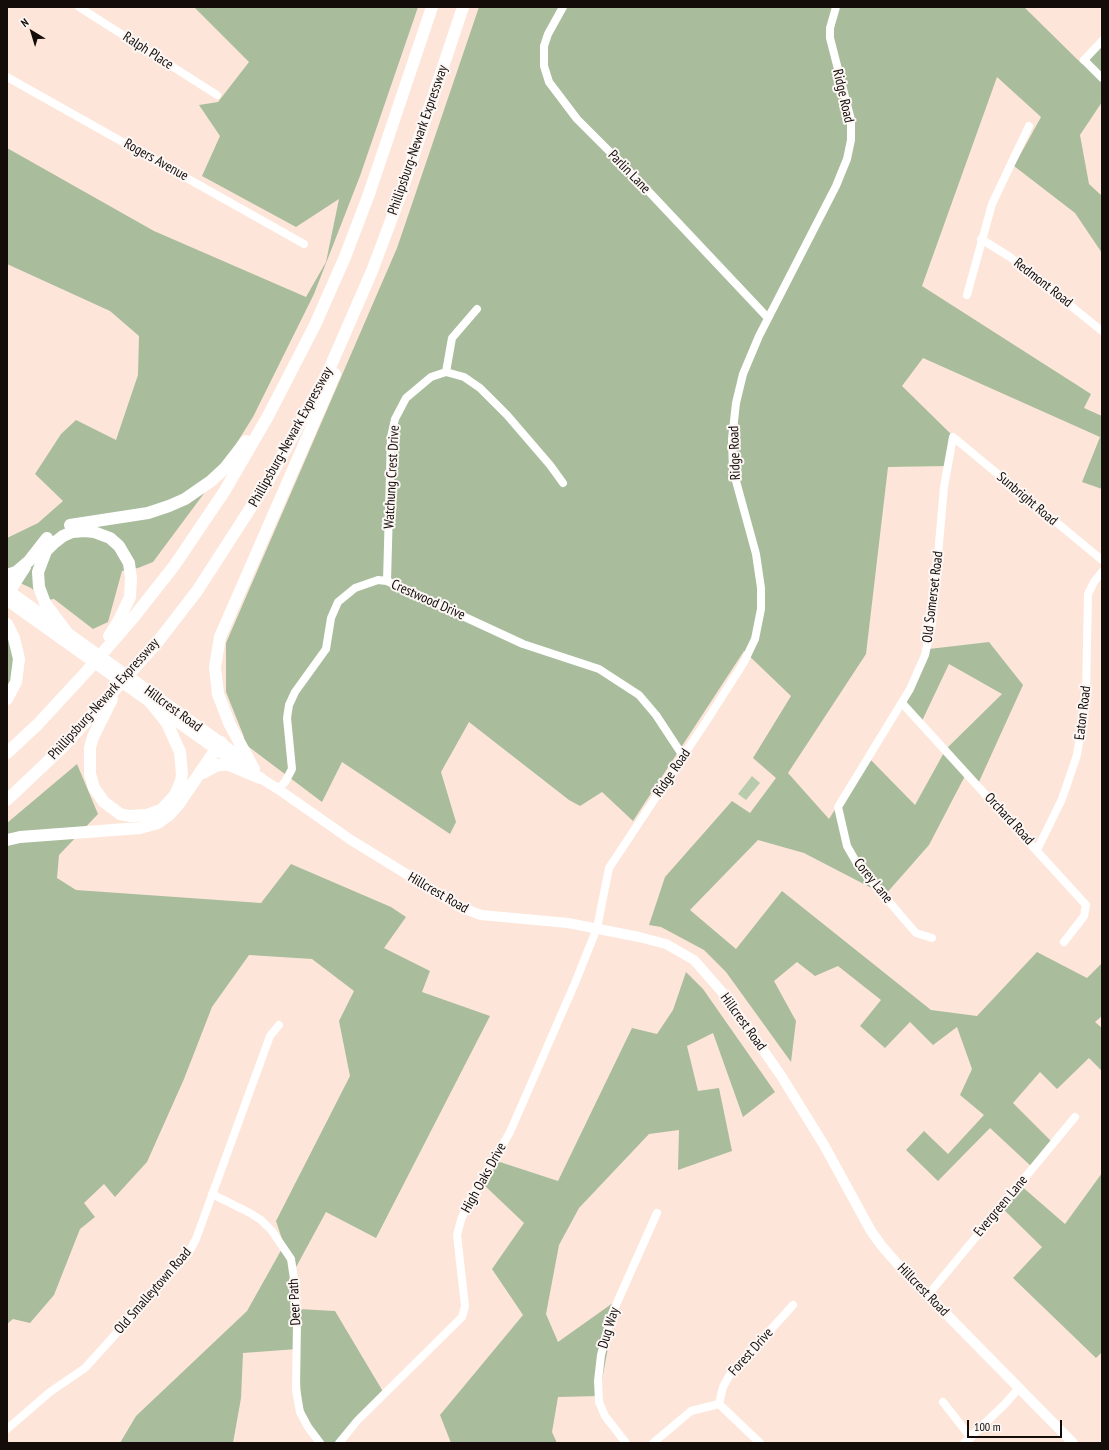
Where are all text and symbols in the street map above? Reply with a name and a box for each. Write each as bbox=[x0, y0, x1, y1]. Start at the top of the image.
north arrow bbox=[12, 12, 52, 52]
text: N bbox=[18, 15, 31, 30]
street label: Ralph Place bbox=[120, 29, 176, 73]
street label: Phillipsburg-Newark Expressway bbox=[384, 63, 452, 217]
street label: Ridge Road bbox=[829, 68, 857, 124]
street label: Rogers Avenue bbox=[121, 135, 191, 185]
street label: Parlin Lane bbox=[604, 147, 654, 197]
street label: Redmont Road bbox=[1010, 255, 1076, 311]
street label: Phillipsburg-Newark Expressway bbox=[246, 364, 336, 510]
street label: Watchung Crest Drive bbox=[381, 425, 403, 529]
street label: Ridge Road bbox=[726, 425, 744, 481]
street label: Sunbright Road bbox=[993, 469, 1061, 529]
street label: Old Somerset Road bbox=[919, 550, 947, 644]
street label: Crestwood Drive bbox=[388, 576, 468, 624]
street label: Phillipsburg-Newark Expressway bbox=[45, 635, 163, 763]
street label: Hillcrest Road bbox=[141, 682, 205, 736]
street label: Eaton Road bbox=[1071, 685, 1095, 741]
street label: Ridge Road bbox=[650, 746, 694, 800]
street label: Orchard Road bbox=[981, 789, 1037, 849]
street label: Corey Lane bbox=[850, 855, 896, 907]
street label: Hillcrest Road bbox=[405, 869, 471, 917]
street label: Hillcrest Road bbox=[716, 990, 770, 1054]
street label: High Oaks Drive bbox=[458, 1140, 510, 1216]
street label: Evergreen Lane bbox=[971, 1172, 1031, 1240]
street label: Old Smalleytown Road bbox=[111, 1244, 195, 1338]
street label: Hillcrest Road bbox=[894, 1260, 952, 1320]
street label: Deer Path bbox=[285, 1278, 305, 1326]
street label: Dug Way bbox=[595, 1305, 623, 1351]
street label: Forest Drive bbox=[725, 1325, 777, 1379]
scale bar bbox=[969, 1412, 1064, 1438]
text: 100 m bbox=[974, 1419, 1001, 1434]

